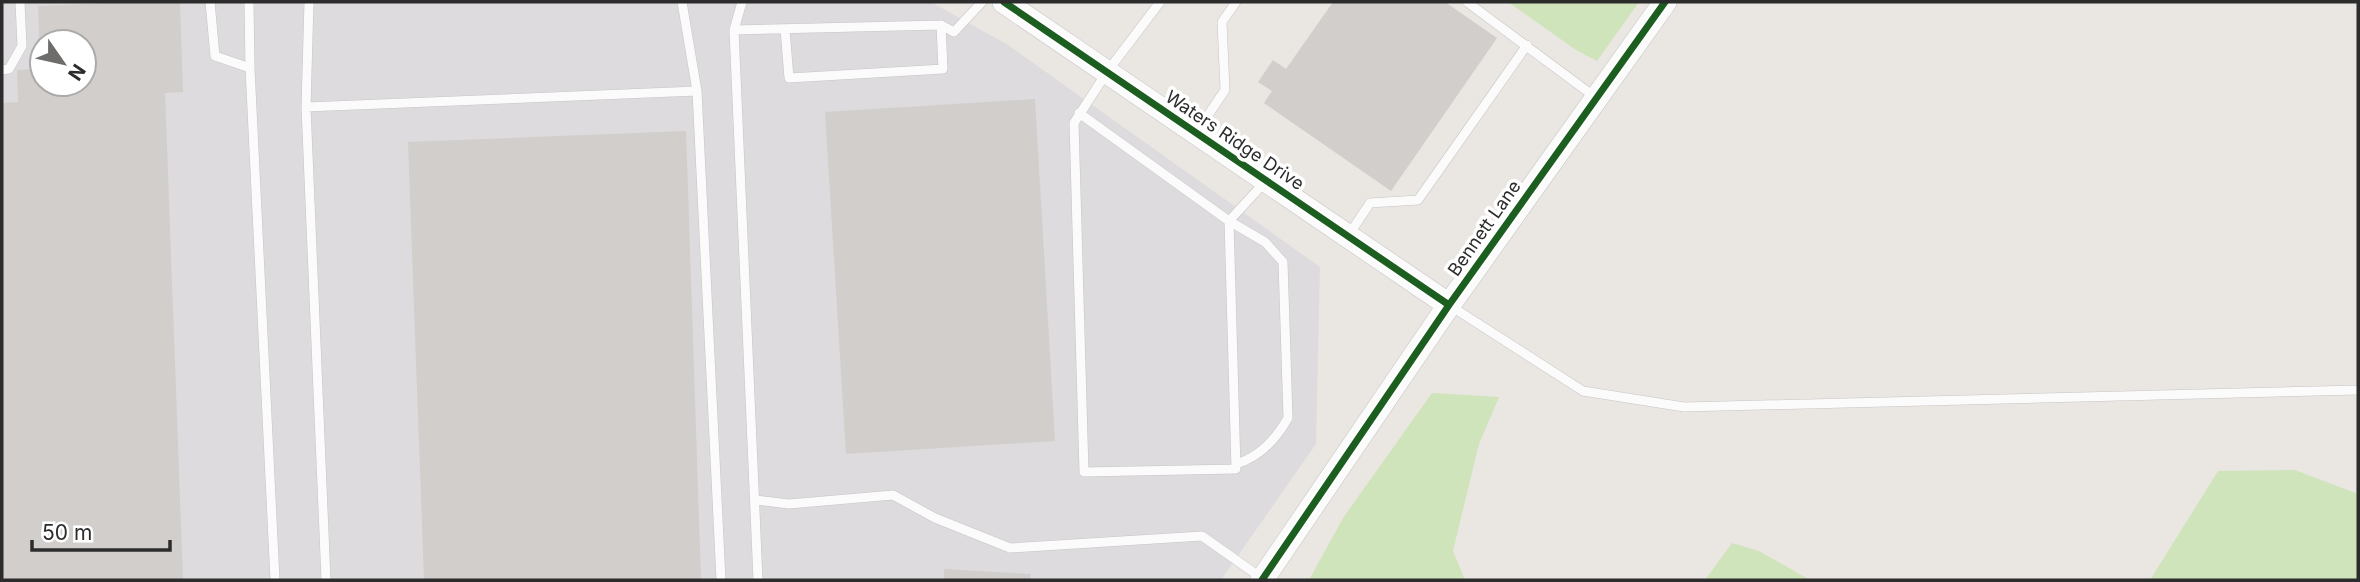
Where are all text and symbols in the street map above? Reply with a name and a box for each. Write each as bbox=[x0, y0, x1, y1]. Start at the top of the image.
north arrow bbox=[28, 28, 98, 98]
text: N bbox=[63, 60, 90, 85]
street label: Waters Ridge Drive bbox=[1162, 86, 1308, 194]
street label: Bennett Lane bbox=[1443, 176, 1525, 280]
scale bar bbox=[32, 508, 170, 552]
text: 50 m bbox=[42, 520, 92, 545]

